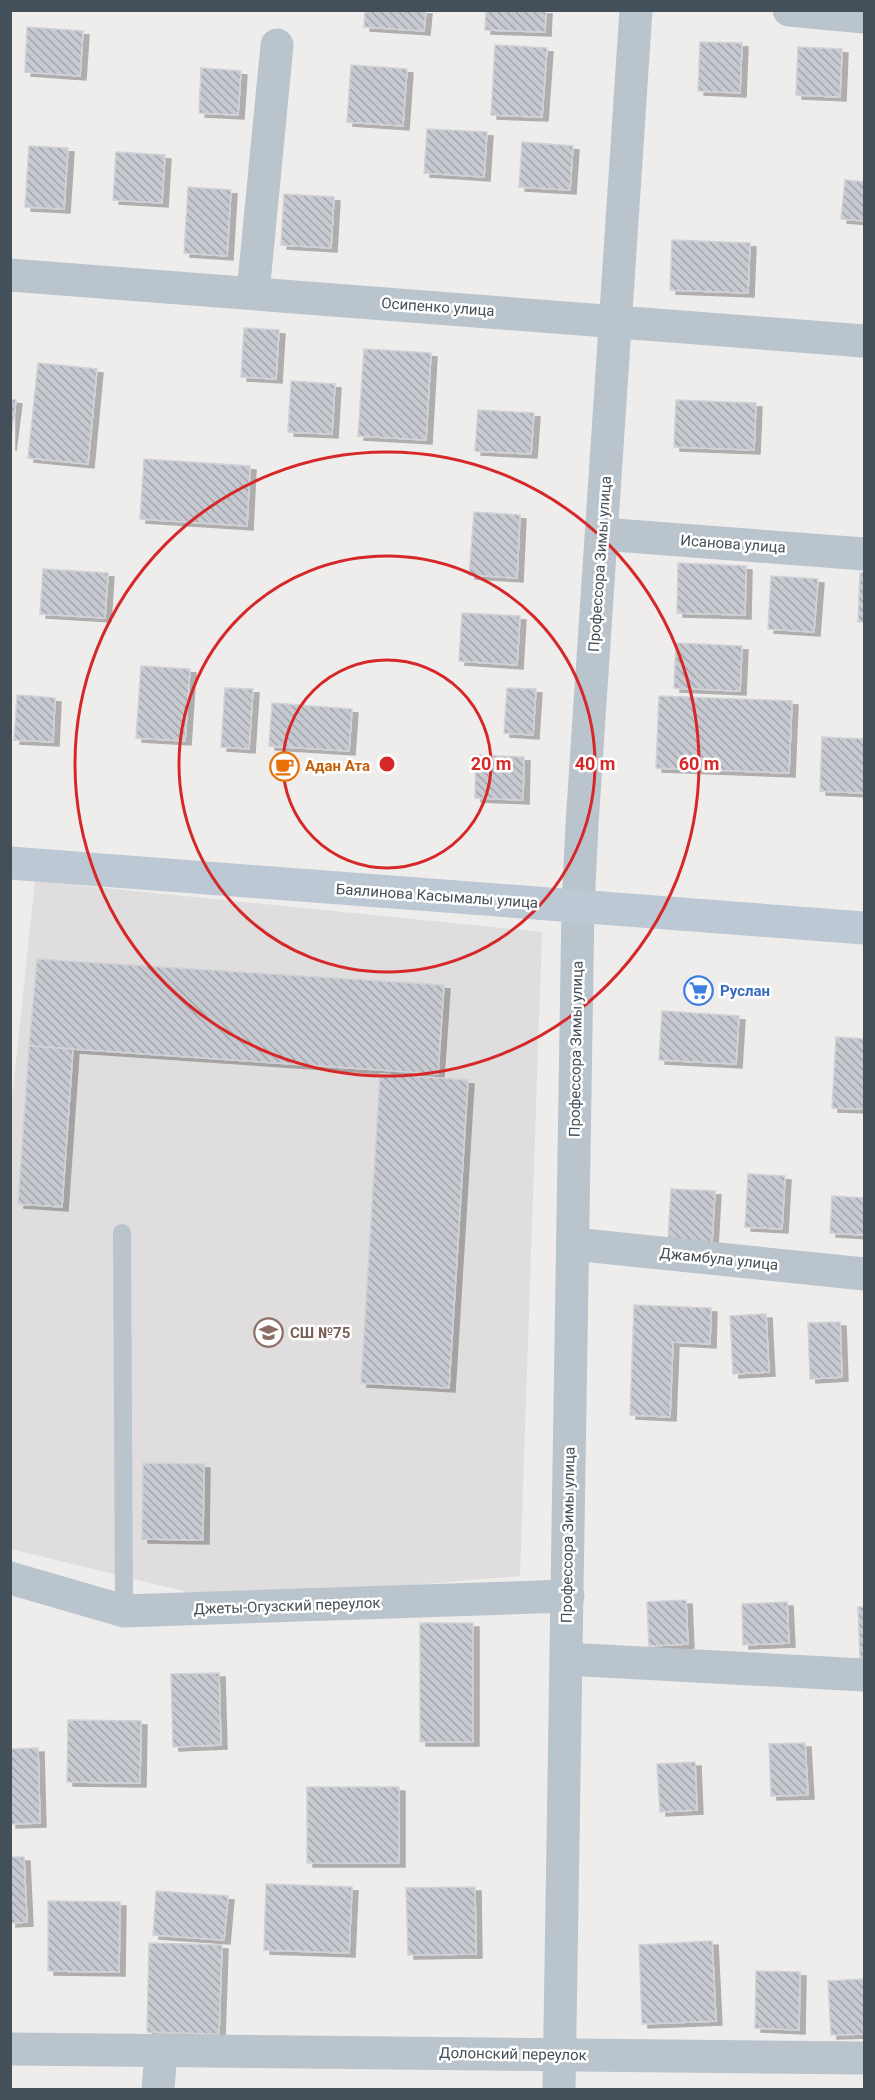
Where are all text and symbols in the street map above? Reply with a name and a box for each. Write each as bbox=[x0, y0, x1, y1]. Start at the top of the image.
street label: Осипенко улица bbox=[381, 294, 495, 320]
street label: Профессора Зимы улица bbox=[585, 475, 615, 653]
street label: Исанова улица bbox=[680, 531, 786, 557]
cafe icon: Адан Ата bbox=[268, 750, 300, 782]
text: 20 m bbox=[471, 753, 511, 774]
text: 40 m bbox=[575, 753, 615, 774]
text: 60 m bbox=[679, 753, 719, 774]
centre of rings bbox=[377, 754, 397, 774]
place label: Адан Ата bbox=[305, 757, 370, 775]
street label: Баялинова Касымалы улица bbox=[335, 880, 539, 912]
street label: Профессора Зимы улица bbox=[565, 961, 587, 1137]
supermarket icon: Руслан bbox=[683, 975, 715, 1007]
place label: Руслан bbox=[720, 982, 770, 1000]
street label: Джамбула улица bbox=[659, 1244, 779, 1274]
school or university icon: СШ №75 bbox=[253, 1317, 285, 1349]
place label: СШ №75 bbox=[290, 1324, 350, 1342]
street label: Профессора Зимы улица bbox=[557, 1447, 579, 1623]
street label: Джеты-Огузский переулок bbox=[193, 1594, 381, 1618]
street label: Долонский переулок bbox=[439, 2044, 587, 2064]

